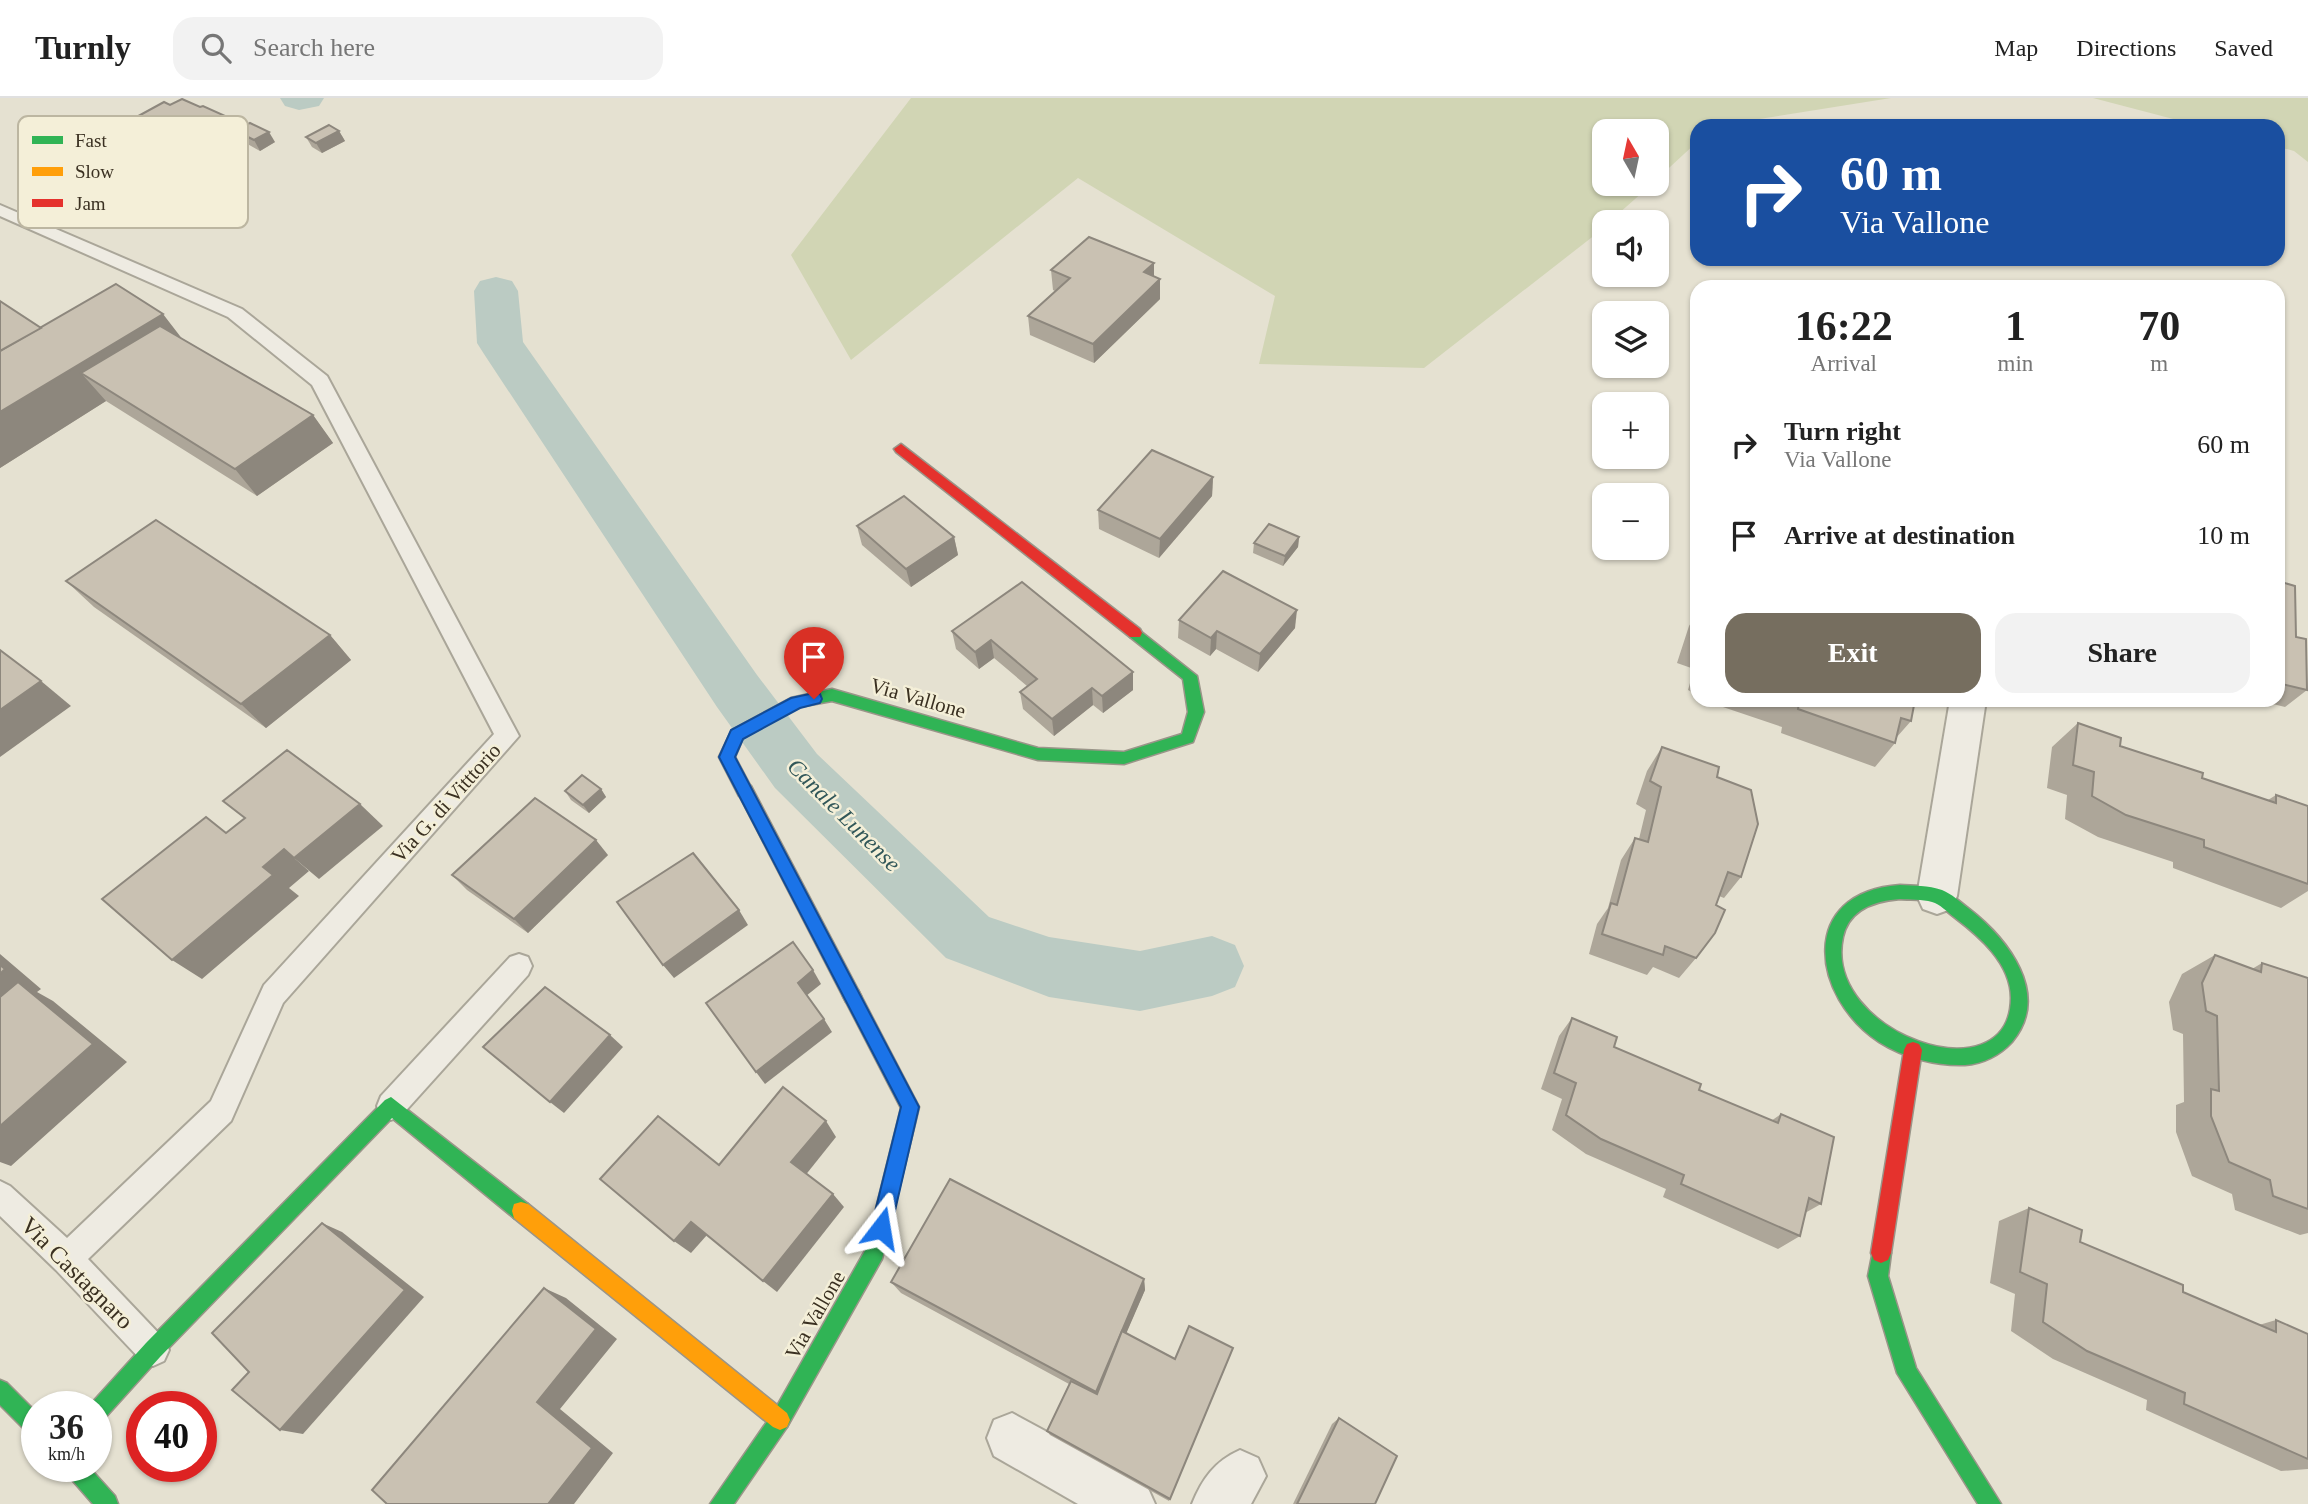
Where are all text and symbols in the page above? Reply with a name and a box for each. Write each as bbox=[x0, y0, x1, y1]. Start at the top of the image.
search box bbox=[173, 17, 663, 80]
icon: search bbox=[197, 29, 235, 67]
text: Turnly bbox=[35, 30, 131, 66]
text: Search here bbox=[253, 33, 375, 62]
text: Map bbox=[1994, 35, 2038, 61]
text: Directions bbox=[2076, 35, 2176, 61]
text: Saved bbox=[2214, 35, 2273, 61]
legend bbox=[18, 116, 248, 228]
north arrow bbox=[1592, 119, 1670, 196]
map controls bbox=[1592, 119, 1669, 560]
text: Fast bbox=[75, 130, 107, 151]
text: 60 m bbox=[1840, 146, 1942, 201]
icon: right bbox=[1725, 147, 1816, 238]
text: Slow bbox=[75, 161, 114, 182]
text: Jam bbox=[75, 193, 106, 214]
text: Via Vallone bbox=[1840, 204, 1989, 240]
button: sound bbox=[1592, 210, 1669, 287]
button: layers bbox=[1592, 301, 1669, 378]
text: 16:22 bbox=[1795, 303, 1893, 349]
text: 1 bbox=[2005, 303, 2026, 349]
text: 70 bbox=[2138, 303, 2180, 349]
text: Arrival bbox=[1811, 351, 1877, 376]
text: min bbox=[1998, 351, 2033, 376]
text: m bbox=[2150, 351, 2168, 376]
button: + bbox=[1592, 392, 1669, 469]
text: Turn right bbox=[1784, 417, 1901, 446]
icon: right bbox=[1725, 426, 1763, 464]
text: 60 m bbox=[2197, 430, 2250, 459]
text: Via Vallone bbox=[1784, 447, 1891, 472]
button: − bbox=[1592, 483, 1669, 560]
icon: arrive bbox=[1725, 517, 1763, 555]
text: Arrive at destination bbox=[1784, 521, 2015, 550]
text: 10 m bbox=[2197, 521, 2250, 550]
button: Exit bbox=[1725, 613, 1981, 693]
button: Share bbox=[1995, 613, 2250, 693]
pin bbox=[784, 627, 844, 699]
icon: arrive bbox=[795, 638, 833, 676]
street label: Via Vallone bbox=[868, 673, 968, 723]
street label: Via G. di Vitttorio bbox=[386, 738, 506, 868]
water label: Canale Lunense bbox=[783, 754, 905, 876]
position arrow bbox=[844, 1191, 918, 1265]
street label: Via Castagnaro bbox=[16, 1212, 138, 1334]
street label: Via Vallone bbox=[780, 1267, 850, 1363]
speed limit sign: 40 bbox=[126, 1391, 217, 1482]
text: 36 bbox=[49, 1408, 84, 1447]
text: km/h bbox=[48, 1444, 85, 1464]

